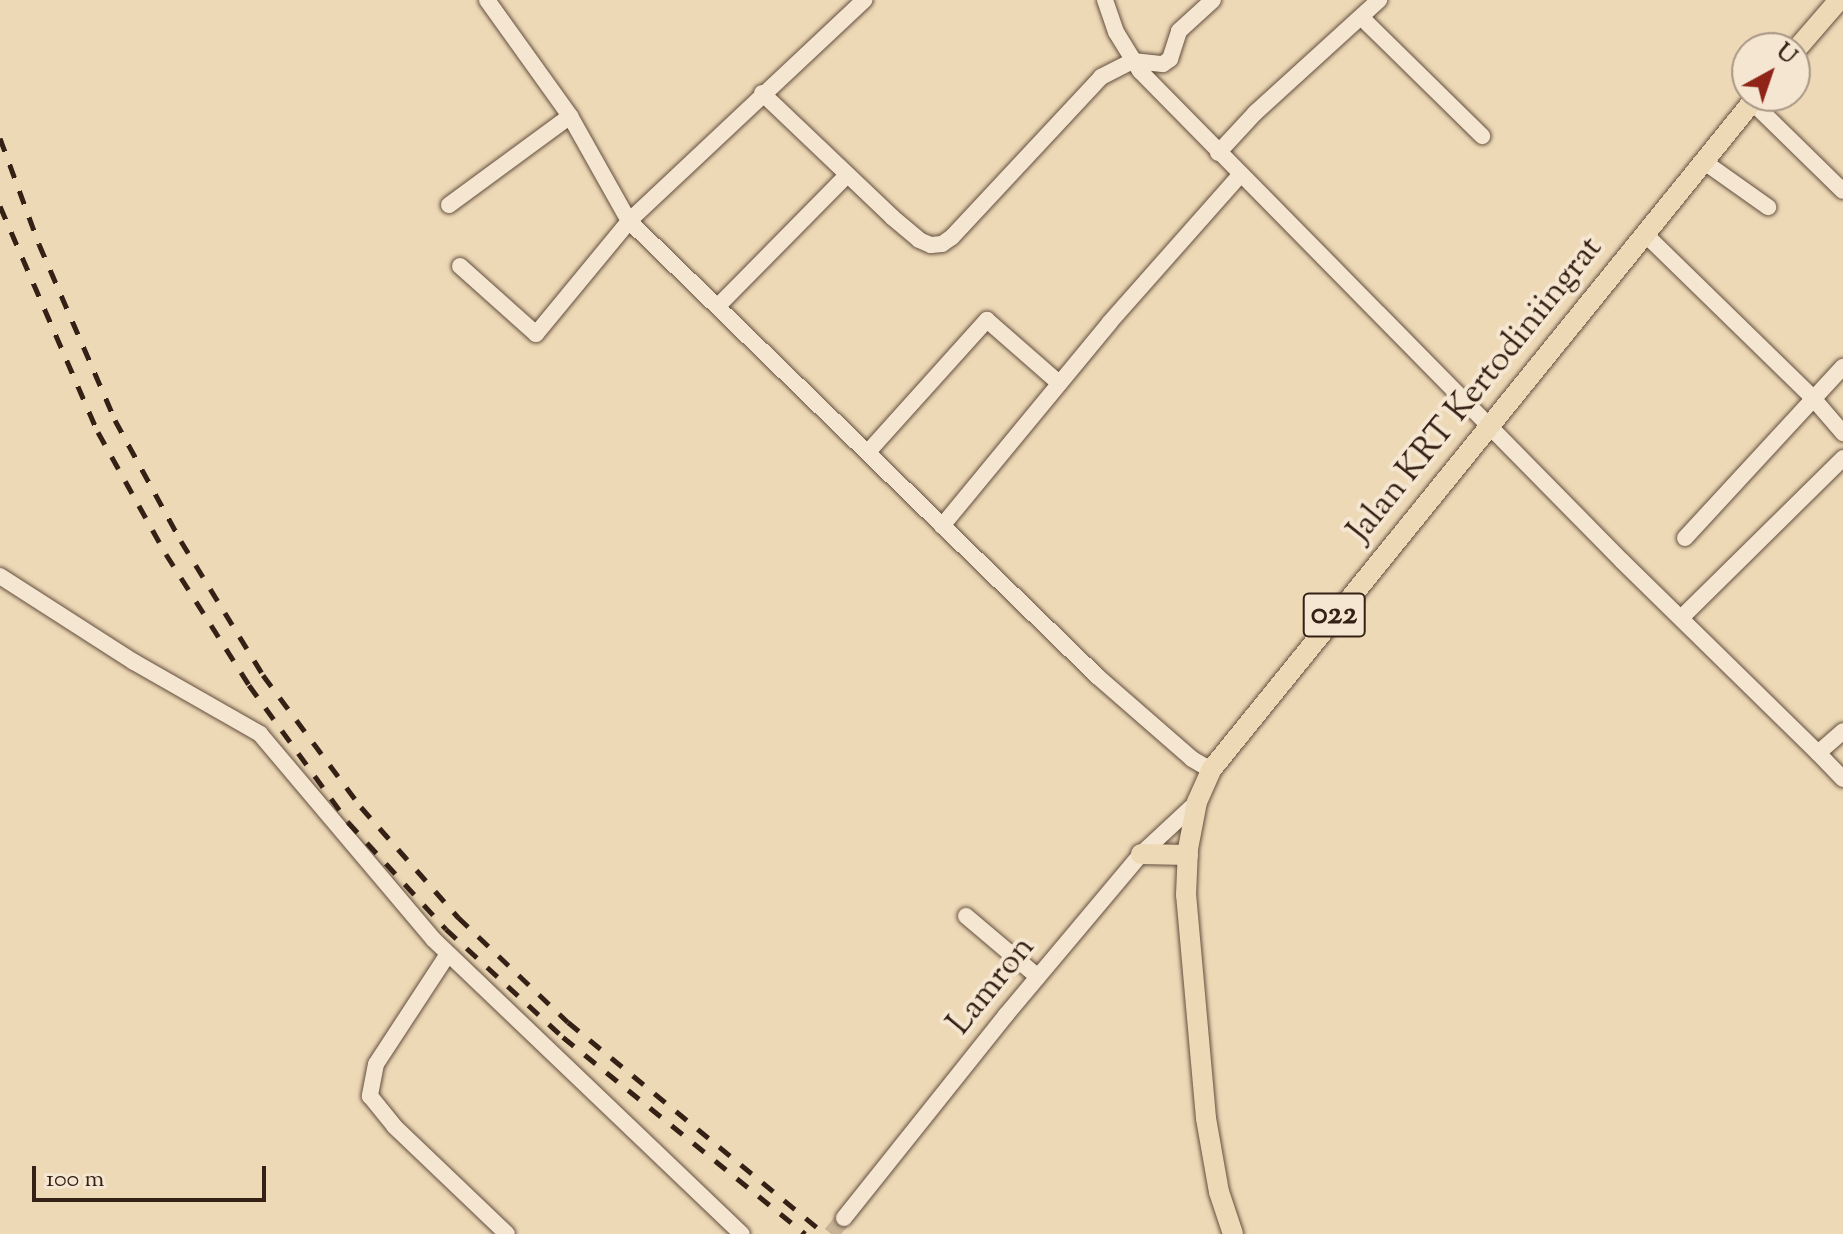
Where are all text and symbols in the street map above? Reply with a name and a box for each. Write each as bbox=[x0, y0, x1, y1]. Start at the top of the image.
north arrow bbox=[1731, 32, 1811, 112]
text: U bbox=[1768, 37, 1802, 73]
street label: Jalan KRT Kertodiniingrat bbox=[1340, 229, 1612, 551]
road number: 022 bbox=[1302, 587, 1366, 643]
street label: Lamron bbox=[940, 928, 1044, 1044]
scale bar bbox=[36, 1150, 270, 1200]
text: 100 m bbox=[46, 1163, 104, 1197]

